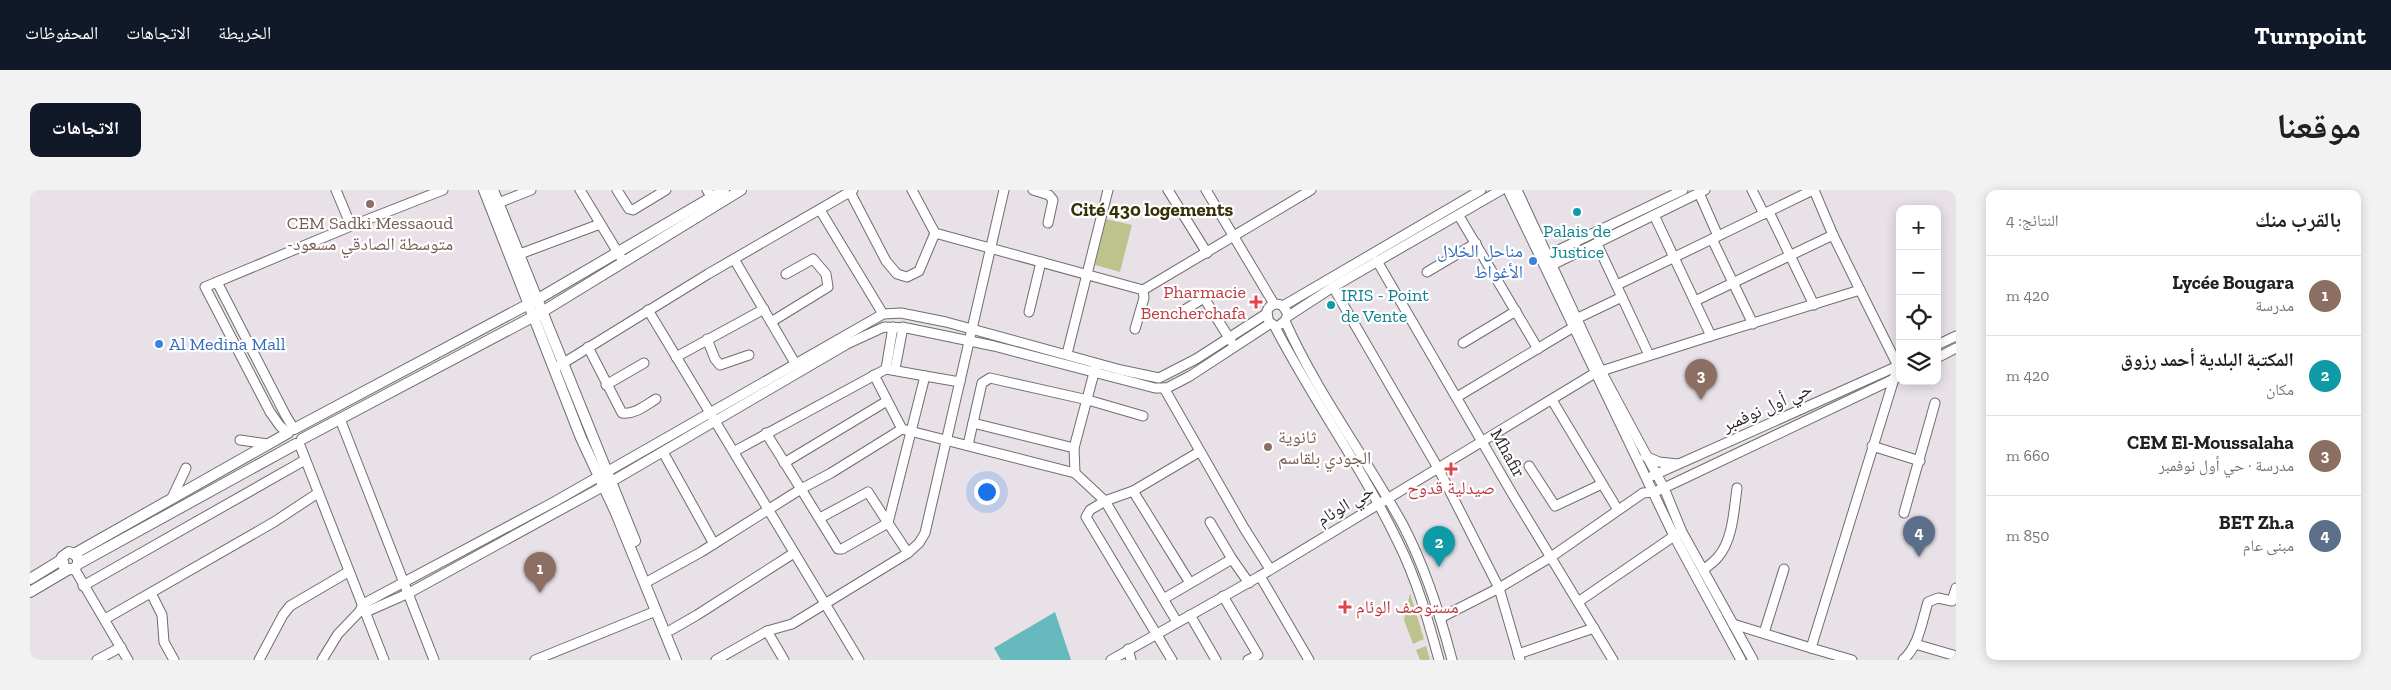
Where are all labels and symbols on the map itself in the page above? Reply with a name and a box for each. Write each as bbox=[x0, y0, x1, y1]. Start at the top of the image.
marker: CEM Sadki Messaoud -متوسطة الصادقي مسعود bbox=[364, 198, 376, 210]
district label: Cité 430 logements bbox=[1071, 198, 1233, 221]
marker: Palais de Justice bbox=[1571, 206, 1583, 218]
place label: CEM Sadki Messaoud -متوسطة الصادقي مسعود bbox=[287, 212, 453, 259]
place label: Palais de Justice bbox=[1543, 220, 1611, 263]
place label: مناحل الخلال الأغواط bbox=[1437, 240, 1523, 283]
marker: مناحل الخلال الأغواط bbox=[1527, 255, 1539, 267]
place label: Pharmacie Bencherchafa bbox=[1140, 281, 1246, 324]
place label: IRIS - Point de Vente bbox=[1341, 284, 1429, 327]
marker: Pharmacie Bencherchafa bbox=[1250, 296, 1262, 308]
marker: IRIS - Point de Vente bbox=[1325, 299, 1337, 311]
place label: Al Medina Mall bbox=[169, 333, 286, 355]
marker: Al Medina Mall bbox=[153, 338, 165, 350]
pin: 3 bbox=[1685, 359, 1717, 400]
street label: حي أول نوفمبر bbox=[1718, 377, 1817, 440]
street label: Mhafir bbox=[1486, 425, 1530, 481]
place label: ثانوية الجودي بلقاسم bbox=[1278, 426, 1371, 473]
marker: ثانوية الجودي بلقاسم bbox=[1262, 441, 1274, 453]
marker: صيدلية قدوح bbox=[1445, 463, 1457, 475]
place label: صيدلية قدوح bbox=[1407, 477, 1495, 500]
your location bbox=[974, 479, 1000, 505]
street label: حي الوئام bbox=[1312, 479, 1379, 534]
pin: 4 bbox=[1903, 516, 1935, 557]
pin: 2 bbox=[1423, 526, 1455, 567]
pin: 1 bbox=[524, 552, 556, 593]
place label: مستوصف الوئام bbox=[1356, 596, 1459, 619]
marker: مستوصف الوئام bbox=[1338, 600, 1352, 614]

